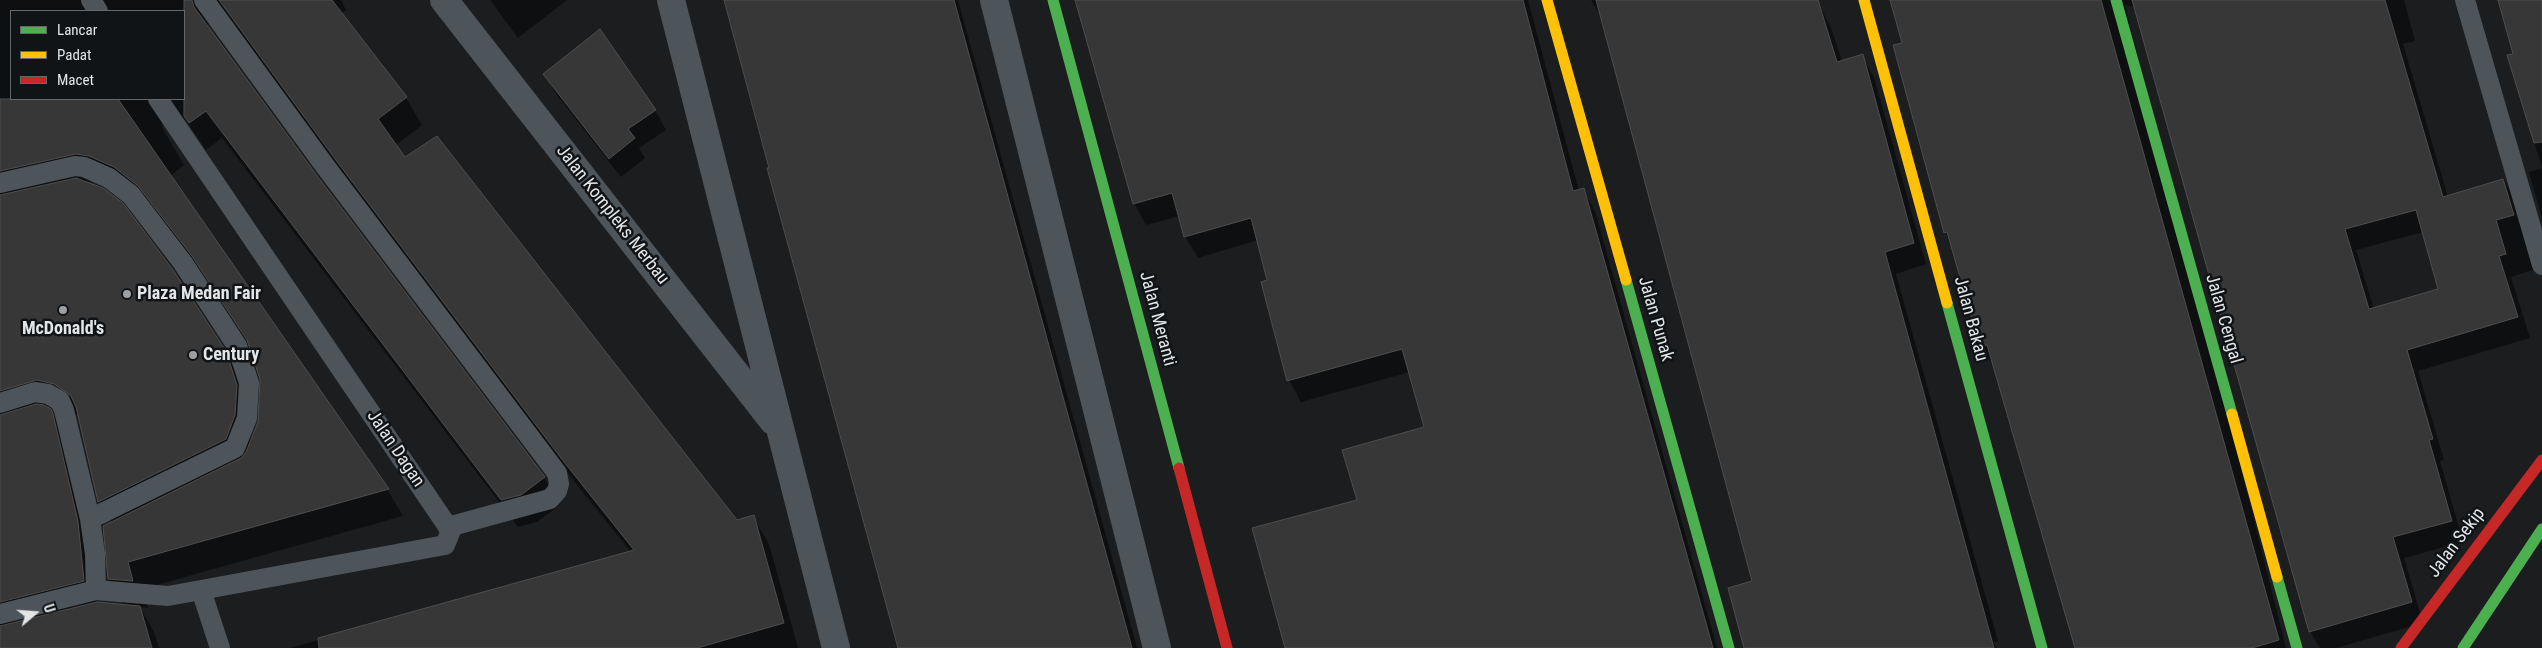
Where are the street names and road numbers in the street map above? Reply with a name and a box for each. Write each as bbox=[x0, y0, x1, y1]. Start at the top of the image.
street label: Jalan Kompleks Merbau bbox=[551, 141, 673, 289]
street label: Jalan Meranti bbox=[1134, 269, 1180, 369]
street label: Jalan Cengal bbox=[2200, 272, 2246, 366]
street label: Jalan Punak bbox=[1633, 274, 1677, 364]
street label: Jalan Bakau bbox=[1948, 274, 1992, 364]
street label: Jalan Dagan bbox=[361, 406, 429, 492]
street label: Jalan Sekip bbox=[2424, 504, 2490, 582]

